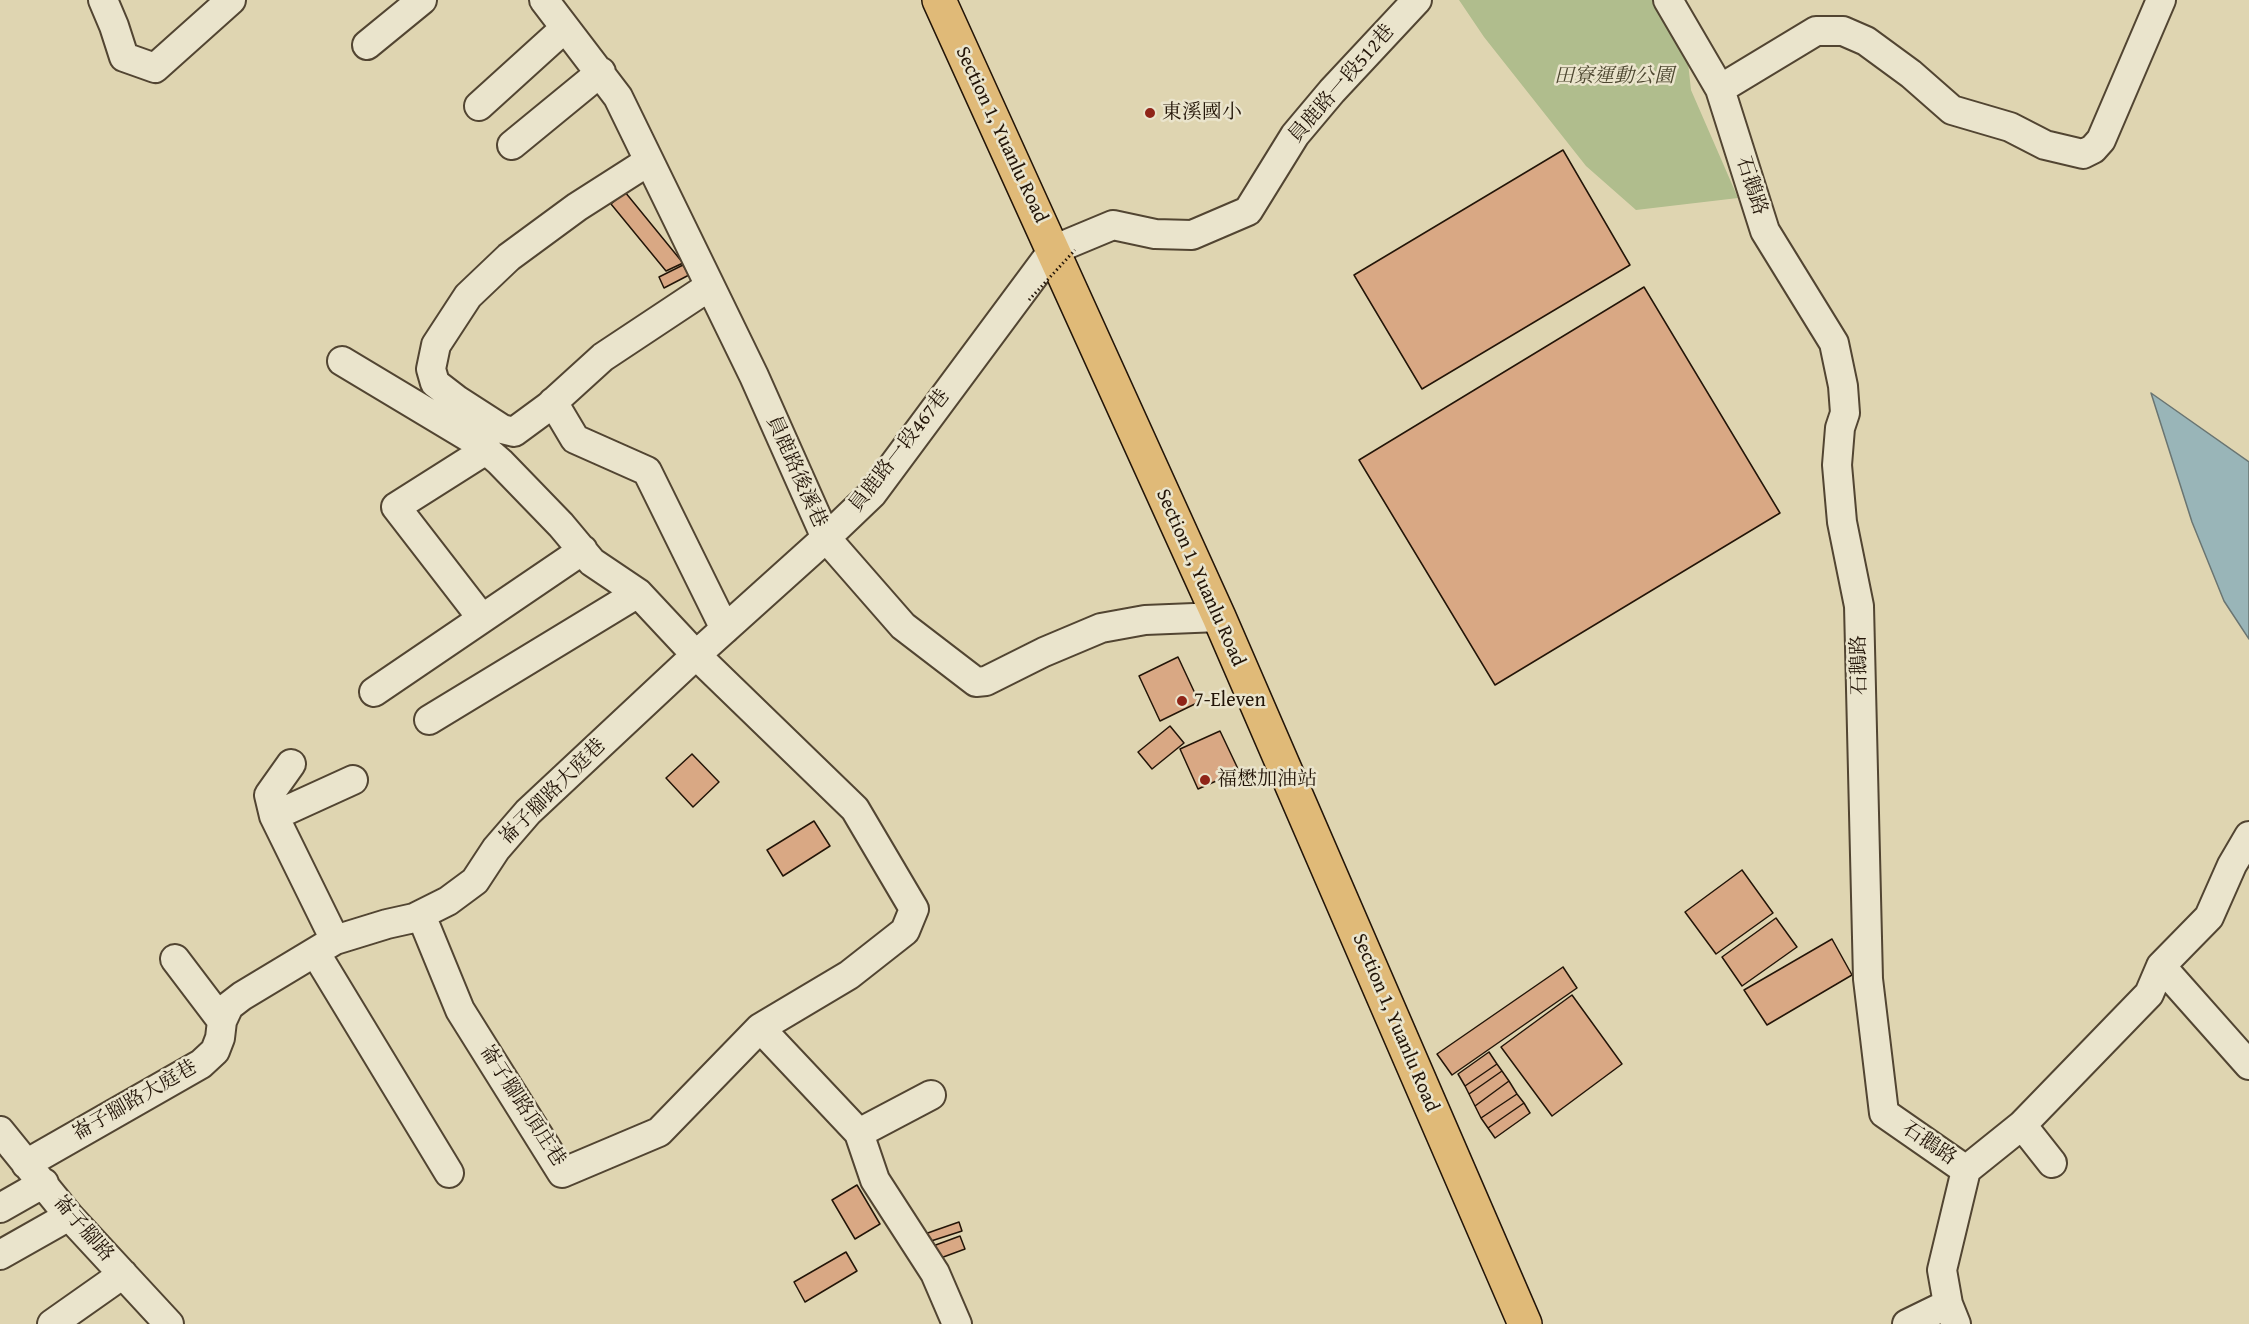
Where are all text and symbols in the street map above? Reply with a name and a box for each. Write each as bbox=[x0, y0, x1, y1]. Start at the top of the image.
street label: 員鹿路一段512巷 bbox=[1284, 20, 1400, 148]
street label: Section 1, Yuanlu Road bbox=[950, 43, 1052, 227]
park label: 田寮運動公園 bbox=[1554, 65, 1674, 89]
place label: 東溪國小 bbox=[1162, 101, 1242, 125]
marker: 東溪國小 bbox=[1143, 106, 1157, 120]
street label: 石鵝路 bbox=[1730, 154, 1772, 218]
street label: 員鹿路一段467巷 bbox=[845, 385, 955, 517]
street label: 員鹿路後溪巷 bbox=[761, 412, 831, 532]
street label: Section 1, Yuanlu Road bbox=[1150, 486, 1250, 670]
street label: 石鵝路 bbox=[1847, 635, 1873, 695]
place label: 7-Eleven bbox=[1194, 689, 1266, 713]
marker: 7-Eleven bbox=[1175, 694, 1189, 708]
street label: 崙子腳路大庭巷 bbox=[495, 734, 611, 850]
place label: 福懋加油站 bbox=[1217, 768, 1317, 792]
marker: 福懋加油站 bbox=[1198, 773, 1212, 787]
street label: Section 1, Yuanlu Road bbox=[1347, 930, 1443, 1116]
street label: 崙子腳路頂庄巷 bbox=[474, 1041, 570, 1171]
street label: 崙子腳路大庭巷 bbox=[68, 1056, 202, 1146]
street label: 石鵝路 bbox=[1897, 1117, 1961, 1171]
street label: 崙子腳路 bbox=[48, 1191, 118, 1267]

